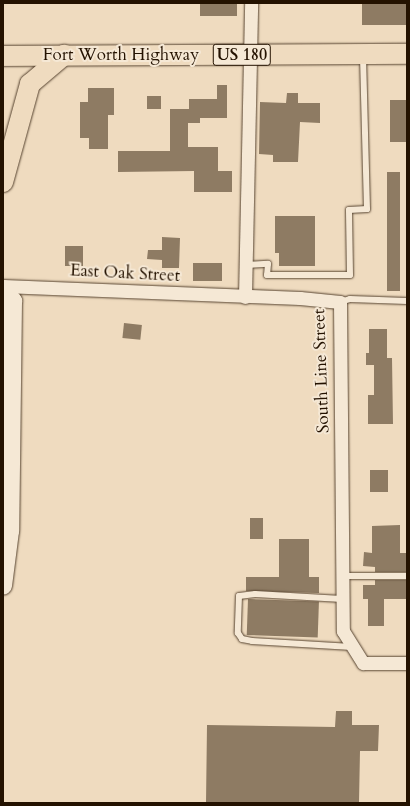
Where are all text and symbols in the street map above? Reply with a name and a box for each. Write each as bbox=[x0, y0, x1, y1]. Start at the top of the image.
road number: US 180 bbox=[212, 41, 272, 69]
street label: Fort Worth Highway bbox=[43, 45, 199, 65]
street label: East Oak Street bbox=[70, 260, 180, 286]
street label: South Line Street bbox=[309, 309, 333, 433]

